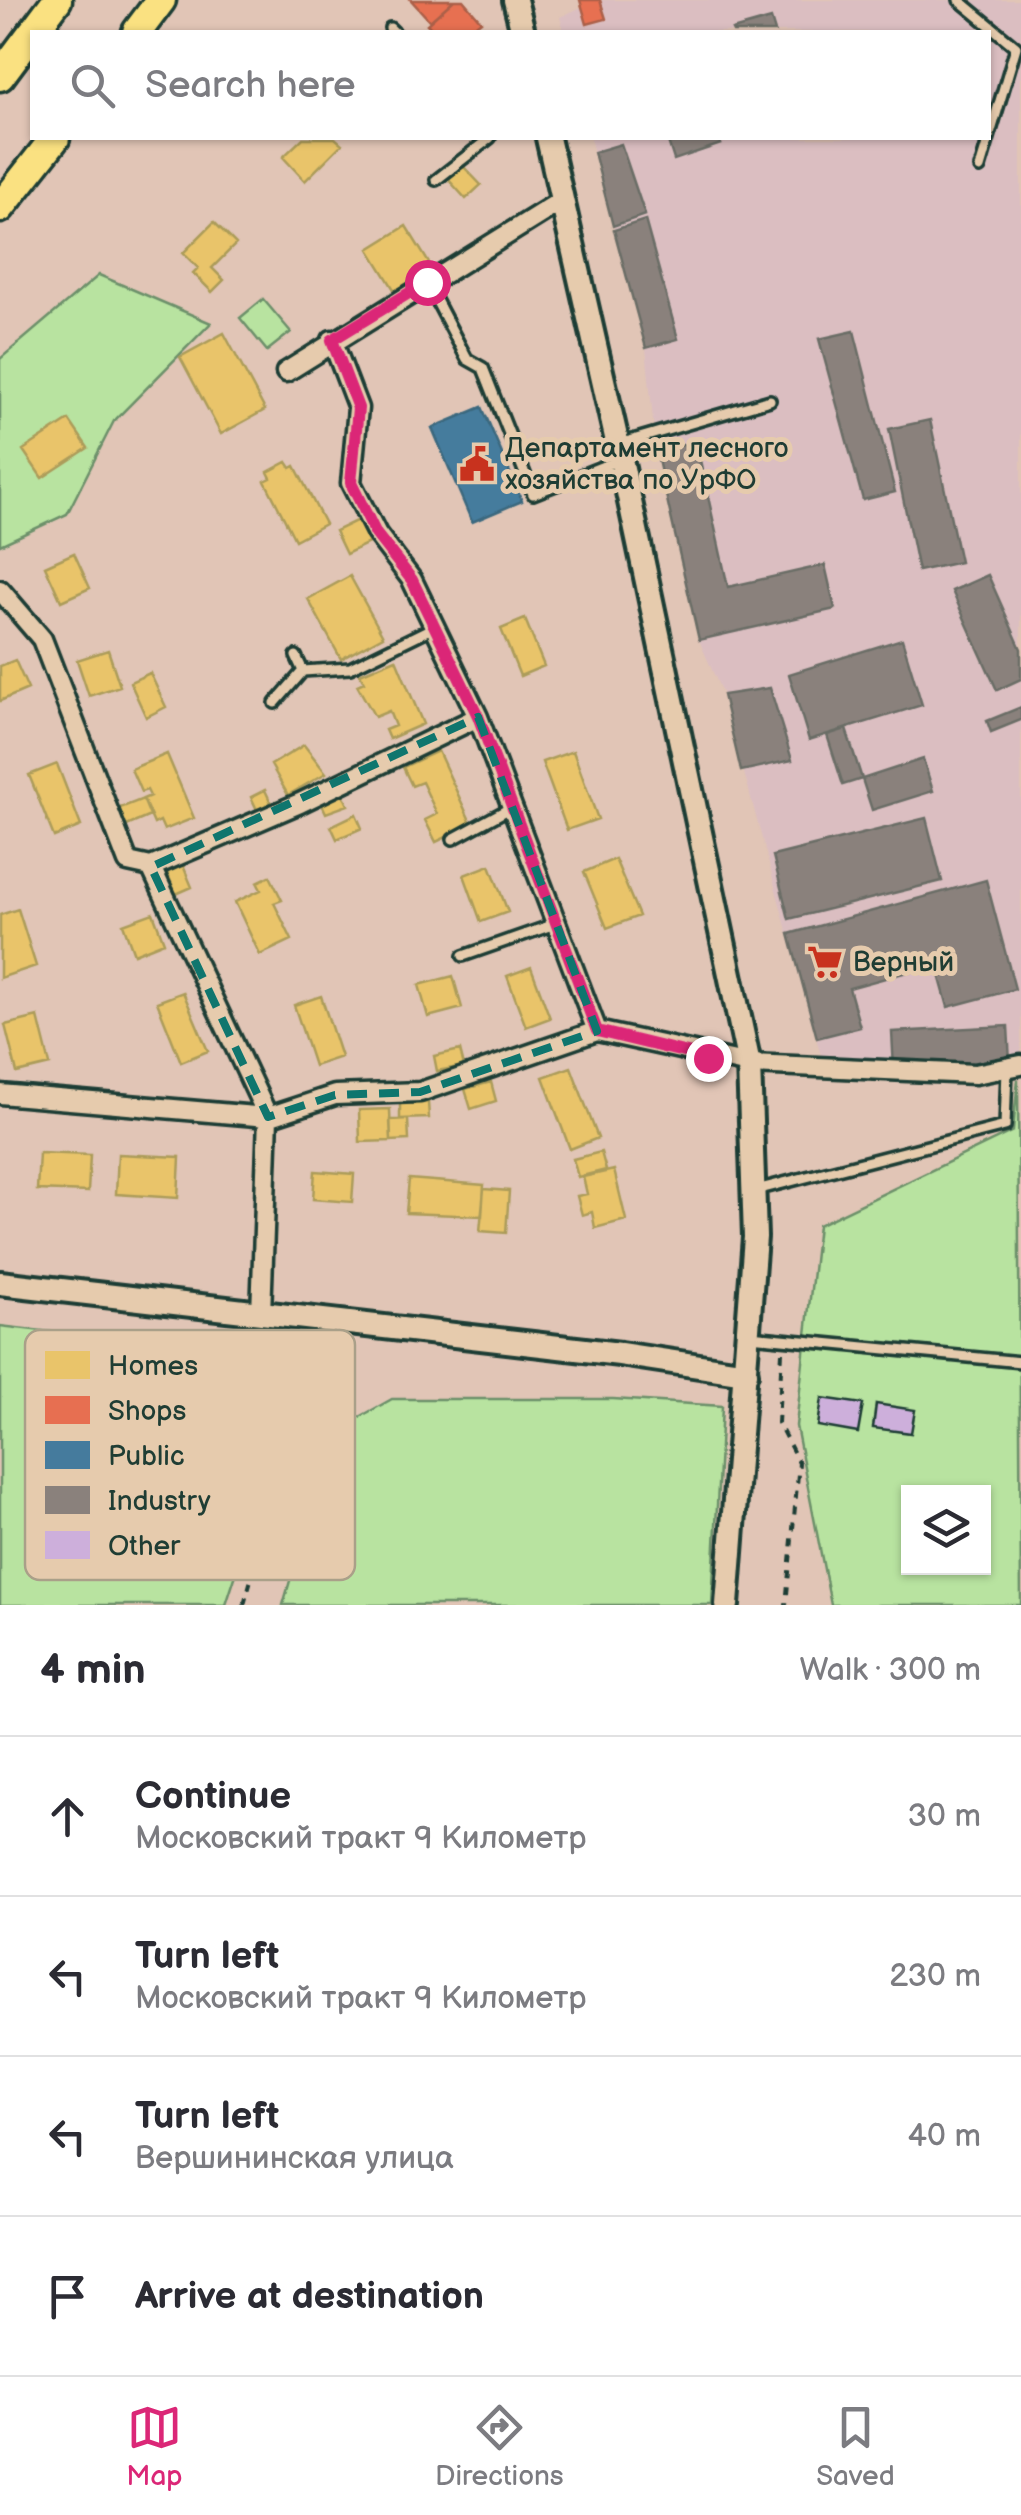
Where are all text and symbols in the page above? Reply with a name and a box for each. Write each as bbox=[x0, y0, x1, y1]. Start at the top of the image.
search box bbox=[30, 30, 991, 140]
icon: search bbox=[65, 58, 120, 113]
text: Search here bbox=[145, 63, 356, 108]
route start bbox=[405, 260, 451, 306]
place label: Департамент лесного хозяйства по УрФО bbox=[505, 432, 788, 497]
public building icon: Департамент лесного хозяйства по УрФО bbox=[458, 445, 496, 483]
supermarket icon: Верный bbox=[806, 943, 844, 981]
place label: Верный bbox=[853, 946, 954, 979]
route end bbox=[686, 1036, 732, 1082]
legend bbox=[25, 1330, 355, 1580]
text: Homes bbox=[108, 1350, 198, 1383]
text: Shops bbox=[108, 1395, 187, 1428]
text: Public bbox=[108, 1440, 185, 1473]
text: Industry bbox=[108, 1485, 211, 1518]
map controls bbox=[901, 1485, 991, 1575]
button: layers bbox=[901, 1485, 991, 1575]
text: Other bbox=[108, 1530, 181, 1563]
text: 4 min bbox=[40, 1645, 146, 1696]
text: Walk · 300 m bbox=[799, 1651, 981, 1690]
text: Continue bbox=[135, 1774, 291, 1819]
icon: ahead bbox=[40, 1789, 95, 1844]
text: 30 m bbox=[907, 1797, 981, 1836]
text: Московский тракт 9 Километр bbox=[135, 1819, 586, 1858]
text: Turn left bbox=[135, 1934, 279, 1979]
icon: left bbox=[40, 1949, 95, 2004]
text: 230 m bbox=[889, 1957, 981, 1996]
text: Московский тракт 9 Километр bbox=[135, 1979, 586, 2018]
text: Turn left bbox=[135, 2094, 279, 2139]
icon: left bbox=[40, 2109, 95, 2164]
text: 40 m bbox=[908, 2117, 981, 2156]
text: Вершининская улица bbox=[135, 2139, 454, 2178]
icon: arrive bbox=[40, 2269, 95, 2324]
text: Arrive at destination bbox=[135, 2274, 484, 2319]
tab: Map bbox=[126, 2400, 183, 2493]
tab: Directions bbox=[435, 2400, 564, 2493]
tab: Saved bbox=[816, 2400, 895, 2493]

